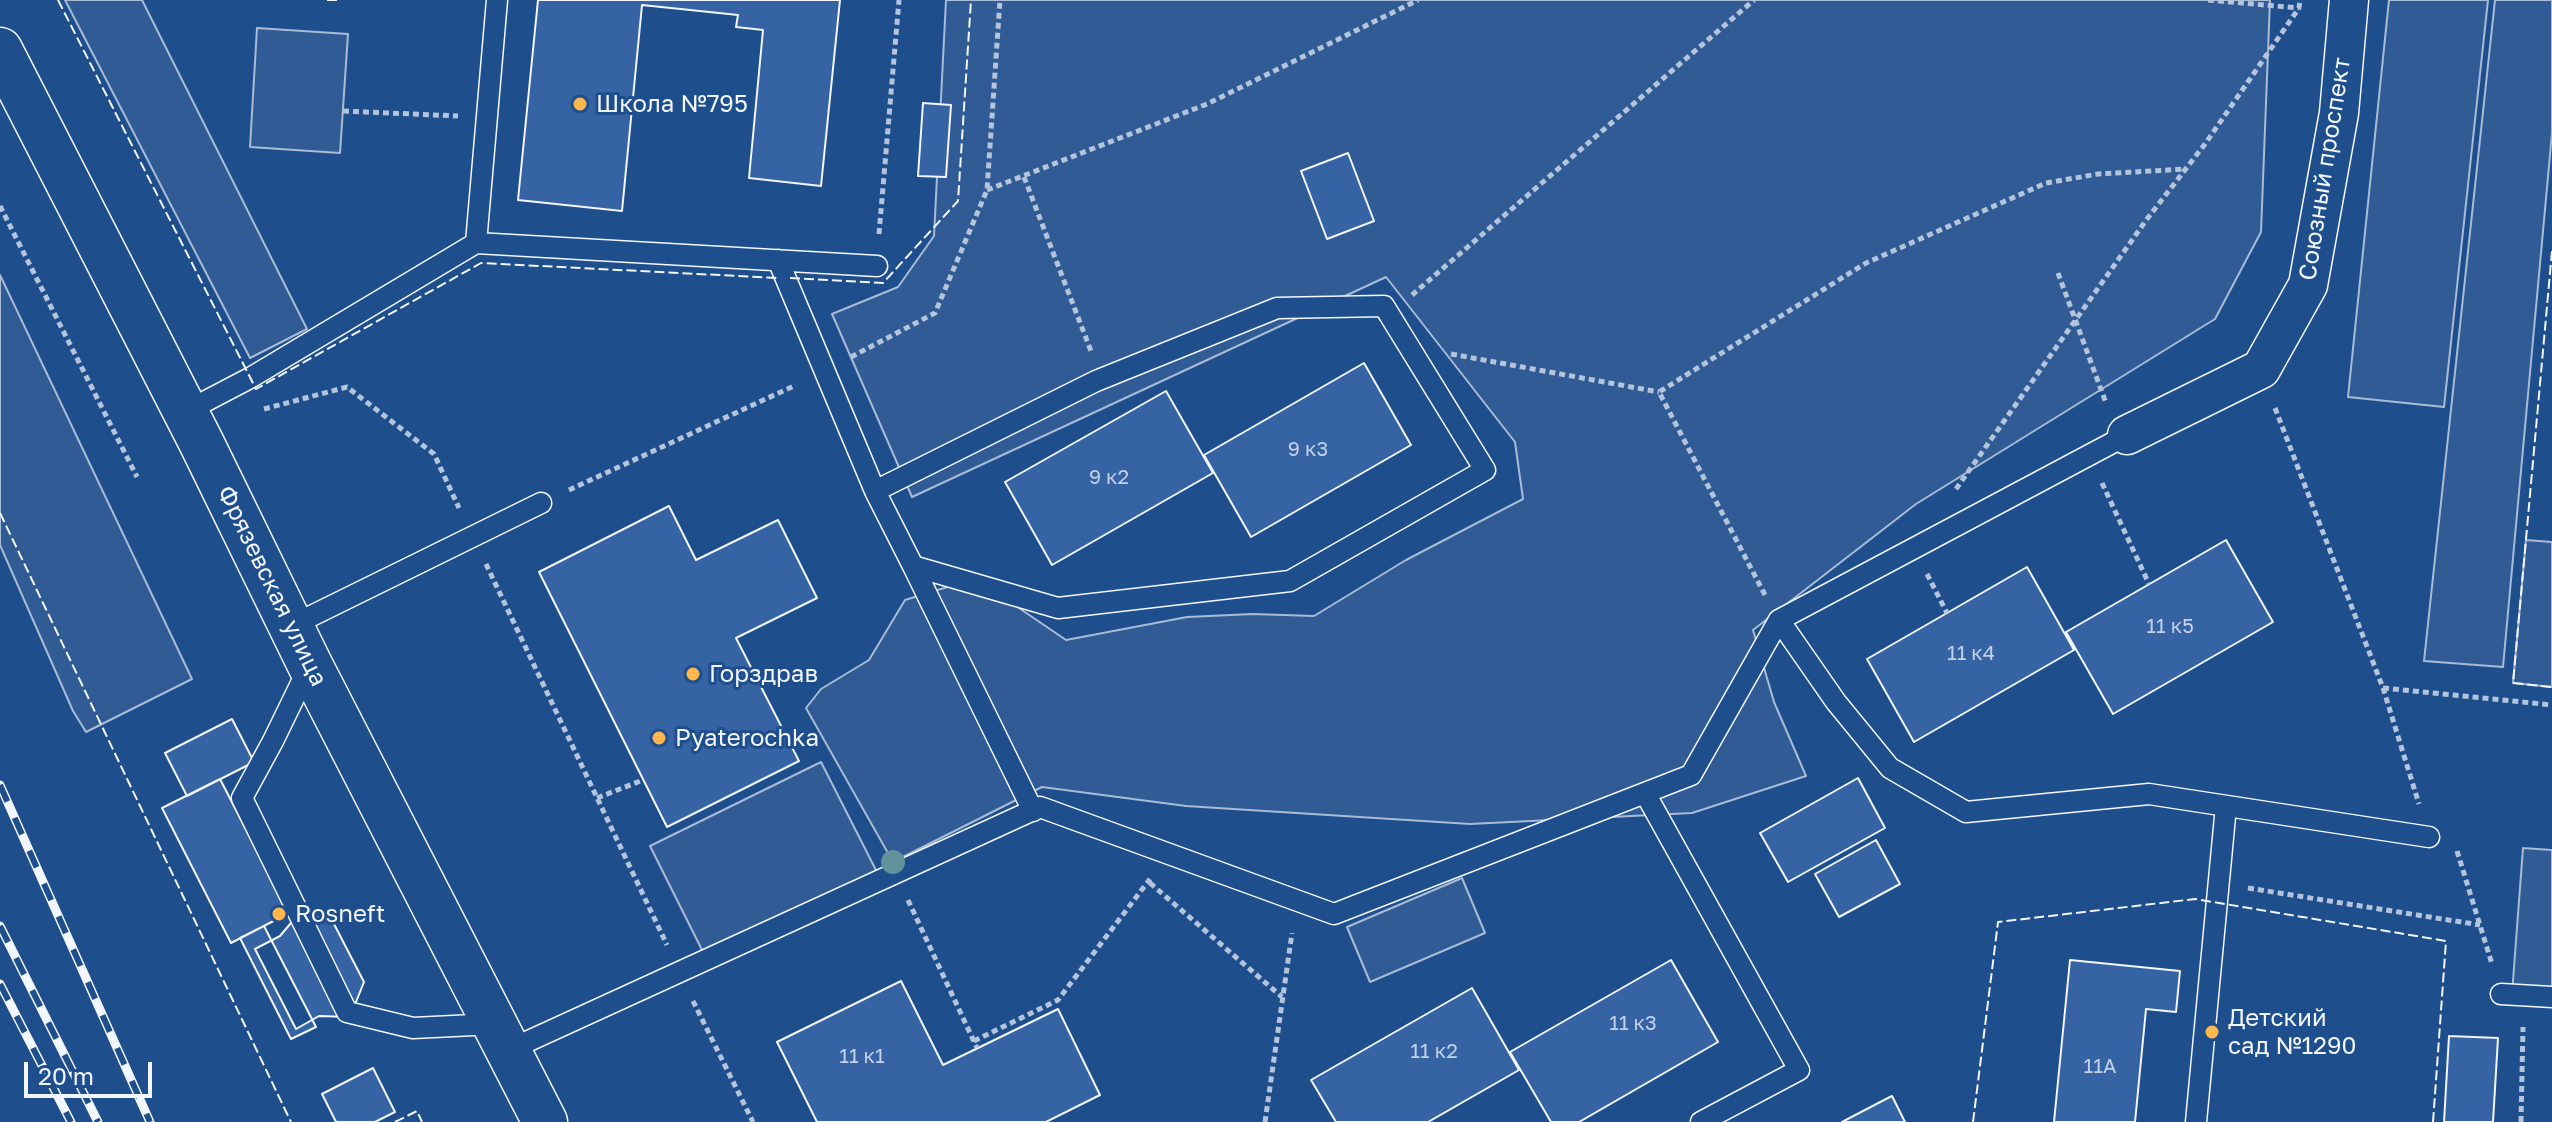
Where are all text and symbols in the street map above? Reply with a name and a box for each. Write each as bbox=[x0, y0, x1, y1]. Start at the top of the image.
street label: Союзный проспект bbox=[2293, 56, 2357, 282]
place label: Школа №795 bbox=[596, 90, 748, 118]
marker: Школа №795 bbox=[571, 95, 589, 113]
house number: 9 к3 bbox=[1288, 438, 1328, 462]
house number: 9 к2 bbox=[1089, 466, 1129, 490]
street label: Фрязевская улица bbox=[211, 481, 333, 691]
house number: 11 к5 bbox=[2146, 615, 2194, 639]
house number: 11 к4 bbox=[1947, 642, 1995, 666]
place label: Горздрав bbox=[709, 660, 818, 688]
marker: Горздрав bbox=[684, 665, 702, 683]
place label: Pyaterochka bbox=[675, 724, 819, 752]
marker: Pyaterochka bbox=[650, 729, 668, 747]
place label: Rosneft bbox=[295, 900, 385, 928]
marker: Rosneft bbox=[270, 905, 288, 923]
place label: Детский сад №1290 bbox=[2228, 1004, 2356, 1060]
house number: 11 к3 bbox=[1609, 1012, 1657, 1036]
marker: Детский сад №1290 bbox=[2203, 1023, 2221, 1041]
house number: 11 к2 bbox=[1410, 1040, 1458, 1064]
house number: 11 к1 bbox=[839, 1045, 885, 1069]
scale bar bbox=[28, 1046, 156, 1096]
house number: 11А bbox=[2084, 1055, 2116, 1079]
text: 20 m bbox=[38, 1061, 94, 1090]

